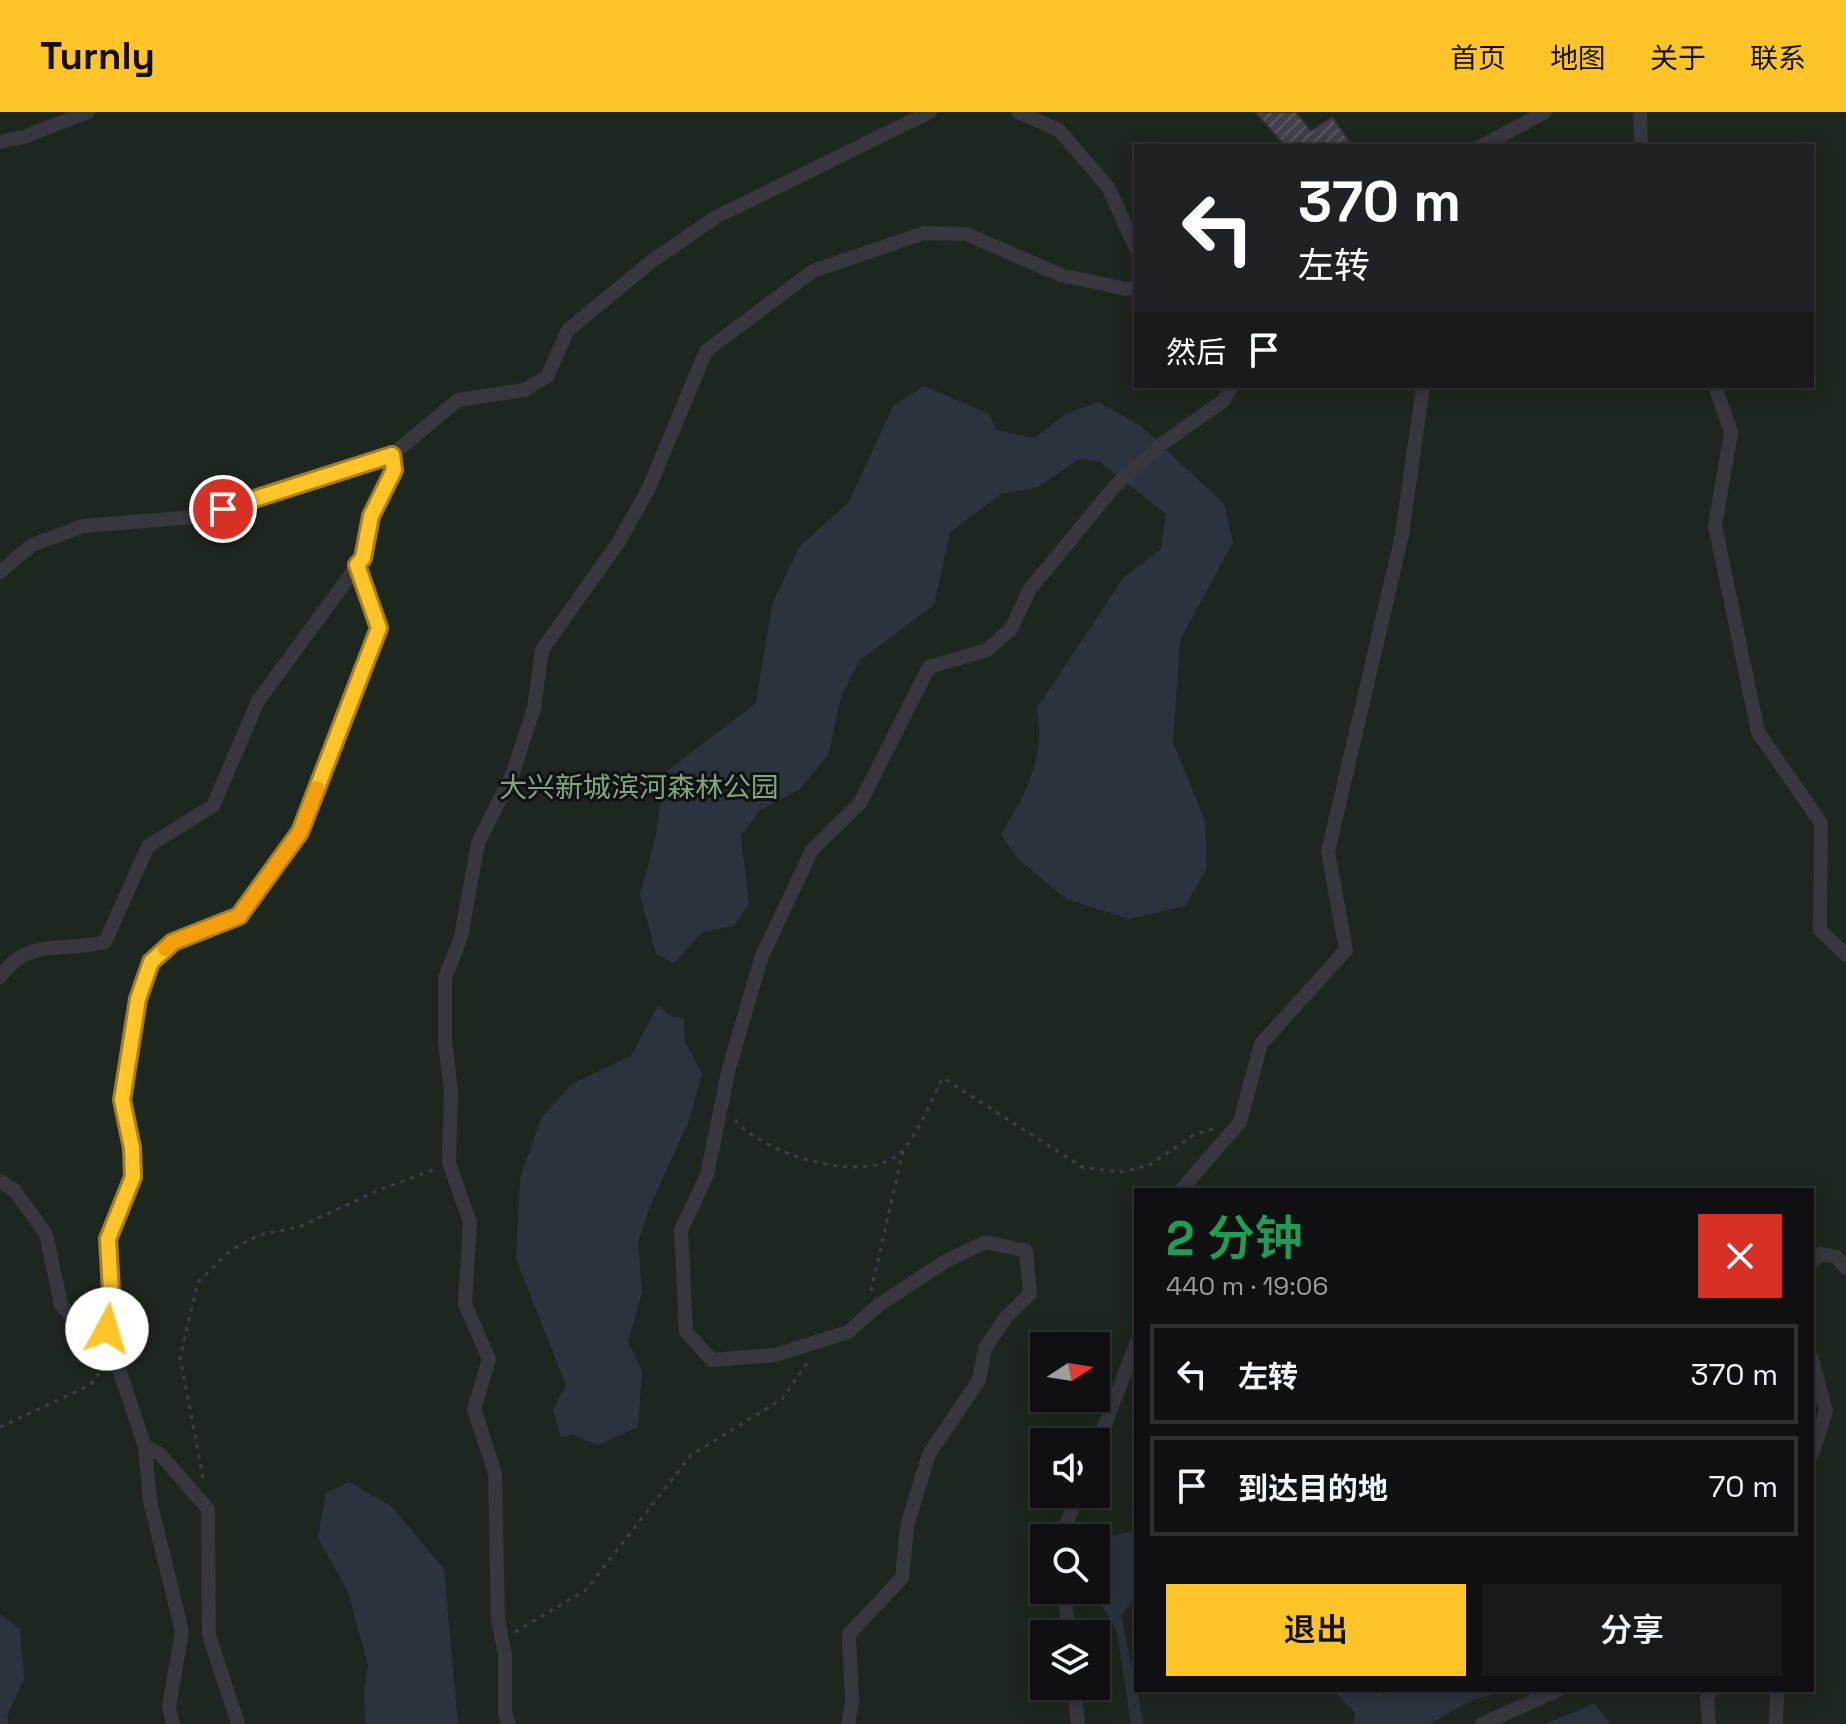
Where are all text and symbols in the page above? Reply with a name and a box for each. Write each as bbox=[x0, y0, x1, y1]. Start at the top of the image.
text: Turnly bbox=[40, 32, 155, 80]
text: 首页 bbox=[1450, 40, 1506, 76]
text: 地图 bbox=[1550, 40, 1606, 76]
text: 关于 bbox=[1650, 40, 1706, 76]
text: 联系 bbox=[1750, 40, 1806, 76]
text: 370 m bbox=[1298, 166, 1461, 237]
icon: left bbox=[1166, 176, 1270, 280]
text: 左转 bbox=[1298, 243, 1370, 289]
icon: arrive bbox=[1242, 328, 1286, 372]
text: 然后 bbox=[1166, 333, 1226, 372]
pin bbox=[189, 475, 257, 543]
icon: arrive bbox=[201, 487, 245, 531]
park label: 大兴新城滨河森林公园 bbox=[499, 769, 779, 805]
text: 2 分钟 bbox=[1166, 1208, 1303, 1269]
button: close bbox=[1698, 1214, 1782, 1298]
text: 440 m · 19:06 bbox=[1166, 1269, 1328, 1303]
position arrow bbox=[65, 1287, 149, 1371]
north arrow bbox=[1030, 1332, 1110, 1412]
map controls bbox=[1030, 1332, 1110, 1700]
icon: left bbox=[1170, 1352, 1214, 1396]
text: 370 m bbox=[1690, 1355, 1778, 1394]
text: 左转 bbox=[1238, 1357, 1298, 1396]
button: sound bbox=[1030, 1428, 1110, 1508]
icon: arrive bbox=[1170, 1464, 1214, 1508]
text: 70 m bbox=[1709, 1467, 1778, 1506]
text: 到达目的地 bbox=[1238, 1469, 1388, 1508]
button: search bbox=[1030, 1524, 1110, 1604]
button: 退出 bbox=[1166, 1584, 1466, 1676]
button: 分享 bbox=[1482, 1584, 1782, 1676]
button: layers bbox=[1030, 1620, 1110, 1700]

